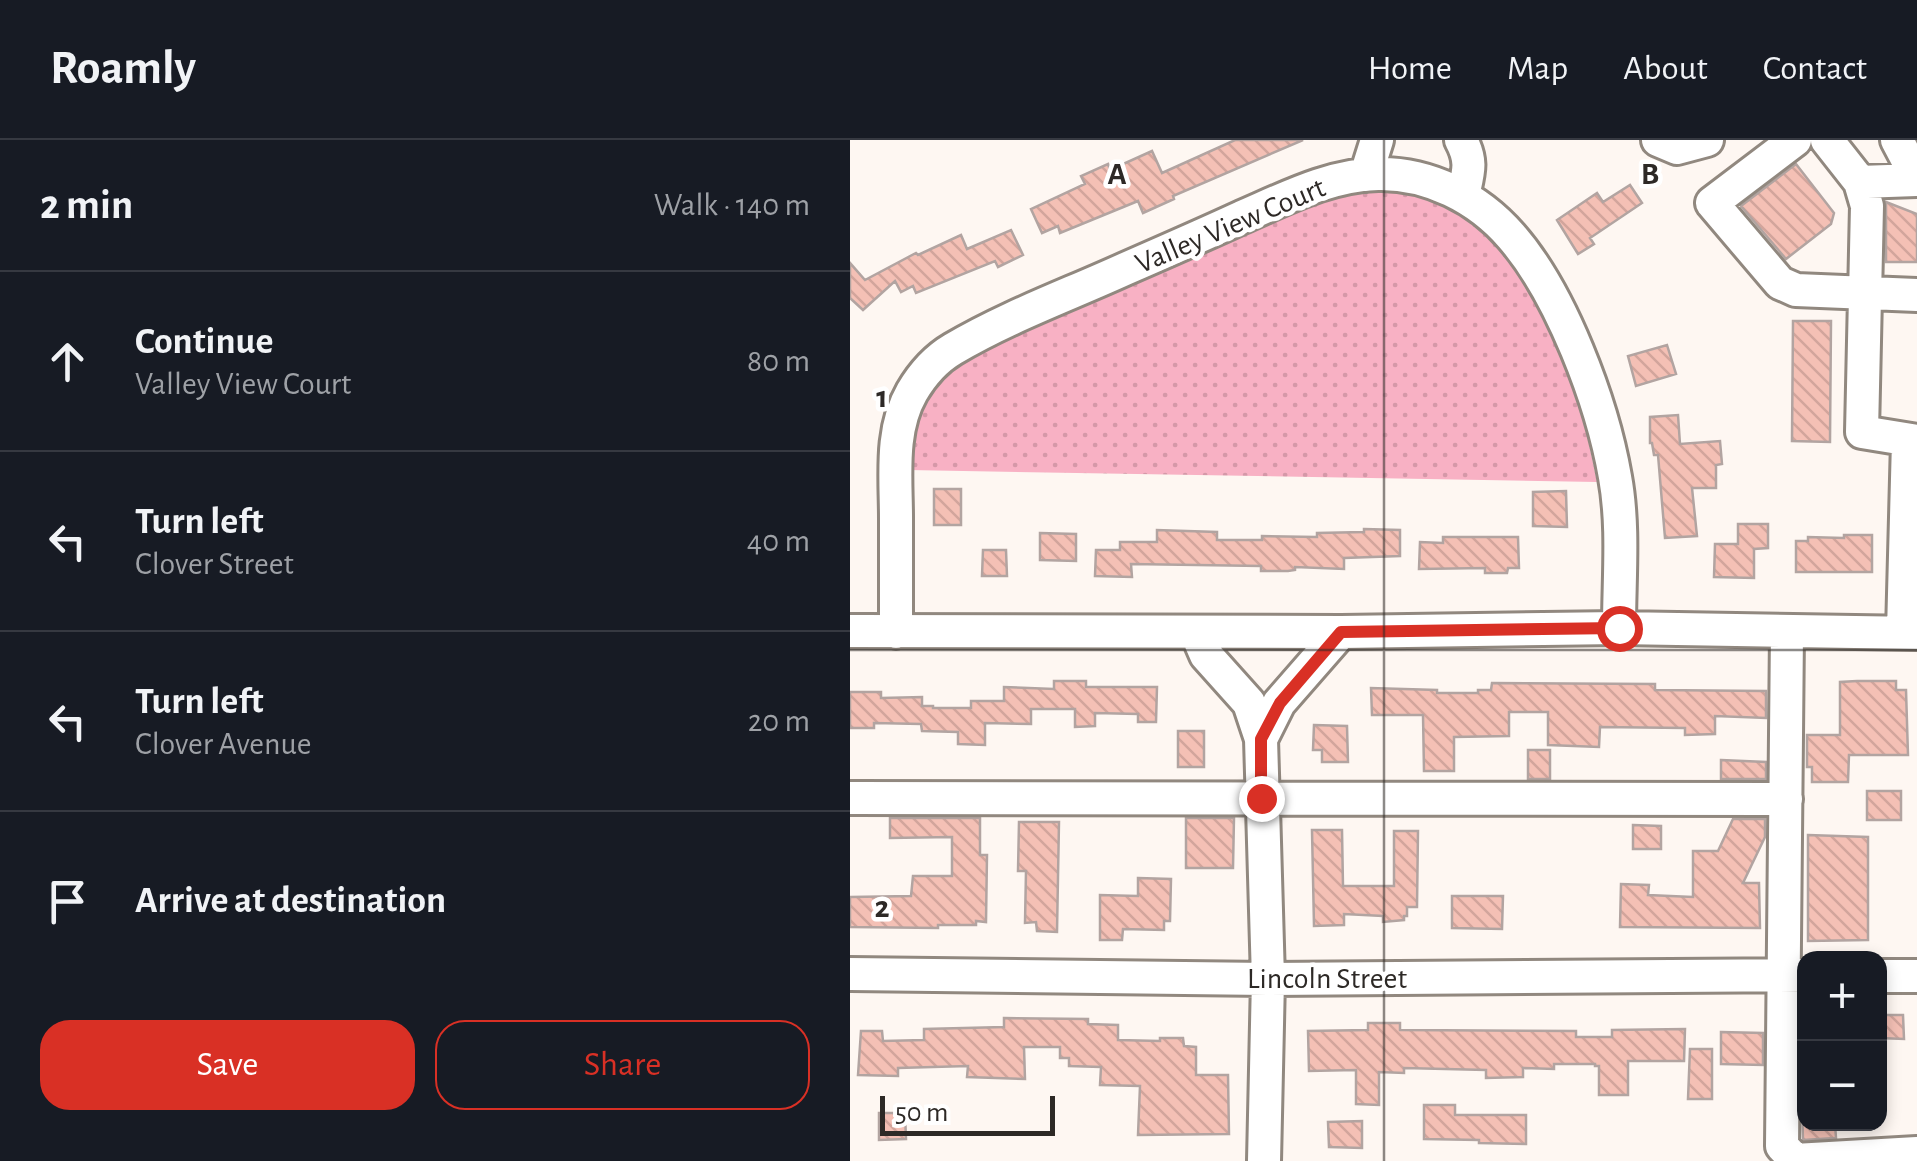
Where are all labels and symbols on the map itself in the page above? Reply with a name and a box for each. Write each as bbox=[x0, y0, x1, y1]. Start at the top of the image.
text: A bbox=[1107, 158, 1127, 190]
text: B bbox=[1641, 158, 1659, 190]
street label: Valley View Court bbox=[1131, 172, 1330, 279]
text: 1 bbox=[876, 381, 888, 413]
route start bbox=[1597, 606, 1643, 652]
route end bbox=[1239, 776, 1285, 822]
text: 2 bbox=[874, 891, 890, 923]
street label: Lincoln Street bbox=[1247, 964, 1407, 994]
scale bar bbox=[880, 1091, 1055, 1136]

